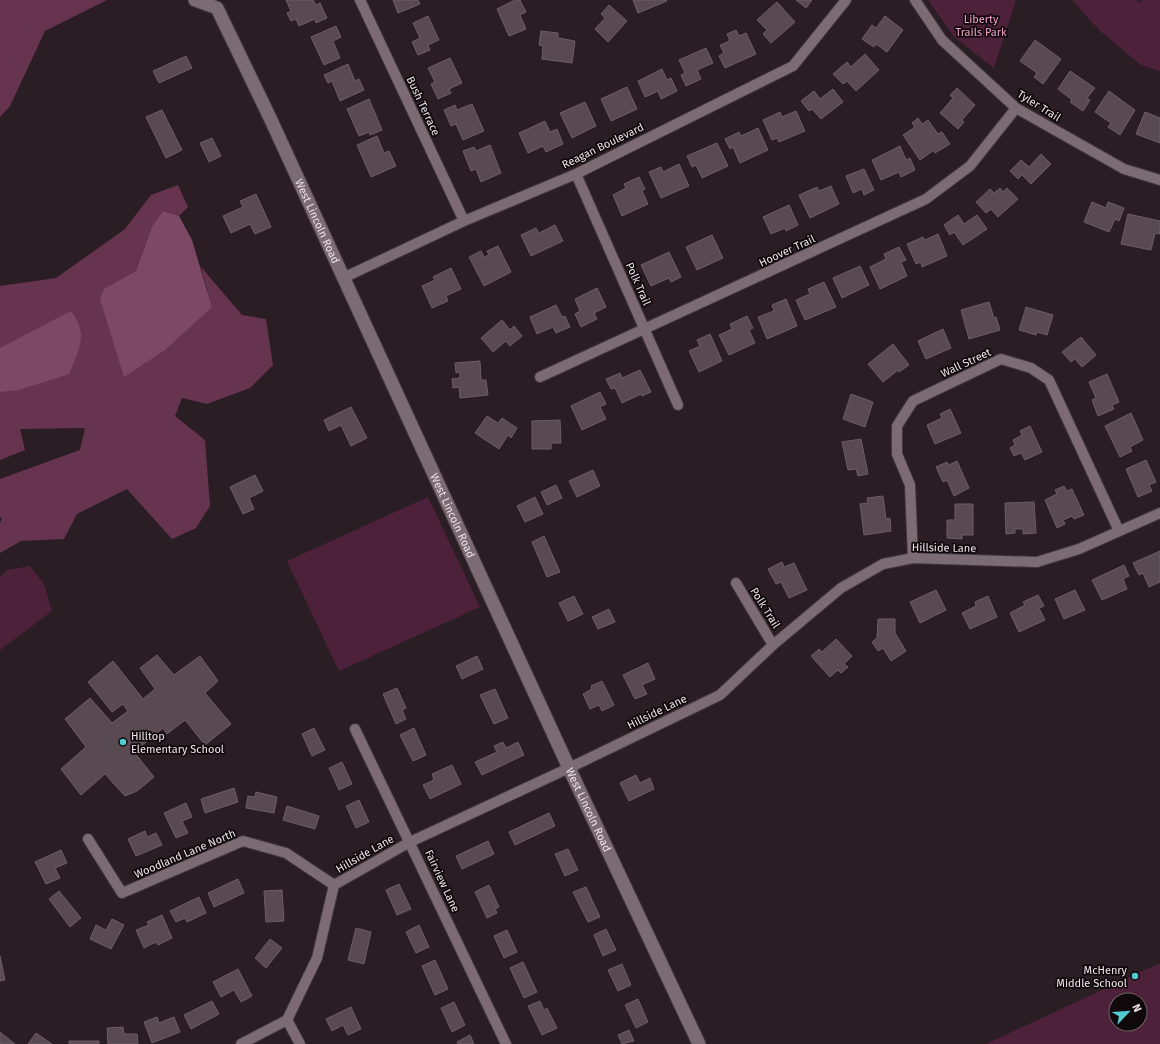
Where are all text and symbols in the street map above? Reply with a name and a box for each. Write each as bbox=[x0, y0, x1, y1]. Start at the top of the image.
park label: Liberty Trails Park bbox=[955, 13, 1007, 39]
street label: Bush Terrace bbox=[404, 74, 442, 138]
street label: Tyler Trail bbox=[1015, 88, 1063, 124]
street label: Reagan Boulevard bbox=[560, 121, 646, 171]
street label: West Lincoln Road bbox=[292, 177, 343, 265]
street label: Hoover Trail bbox=[757, 232, 817, 270]
street label: Polk Trail bbox=[623, 260, 653, 308]
street label: Wall Street bbox=[939, 346, 993, 380]
street label: West Lincoln Road bbox=[428, 471, 478, 560]
street label: Hillside Lane bbox=[912, 541, 976, 555]
street label: Polk Trail bbox=[747, 585, 783, 631]
street label: Hillside Lane bbox=[625, 692, 689, 732]
place label: Hilltop Elementary School bbox=[131, 730, 224, 756]
marker: Hilltop Elementary School bbox=[118, 737, 128, 747]
street label: West Lincoln Road bbox=[563, 765, 614, 854]
street label: Woodland Lane North bbox=[132, 827, 238, 881]
street label: Hillside Lane bbox=[334, 832, 396, 876]
street label: Fairview Lane bbox=[422, 848, 462, 914]
place label: McHenry Middle School bbox=[1056, 964, 1128, 990]
marker: McHenry Middle School bbox=[1130, 971, 1140, 981]
north arrow bbox=[1108, 992, 1148, 1032]
text: N bbox=[1129, 1002, 1144, 1014]

